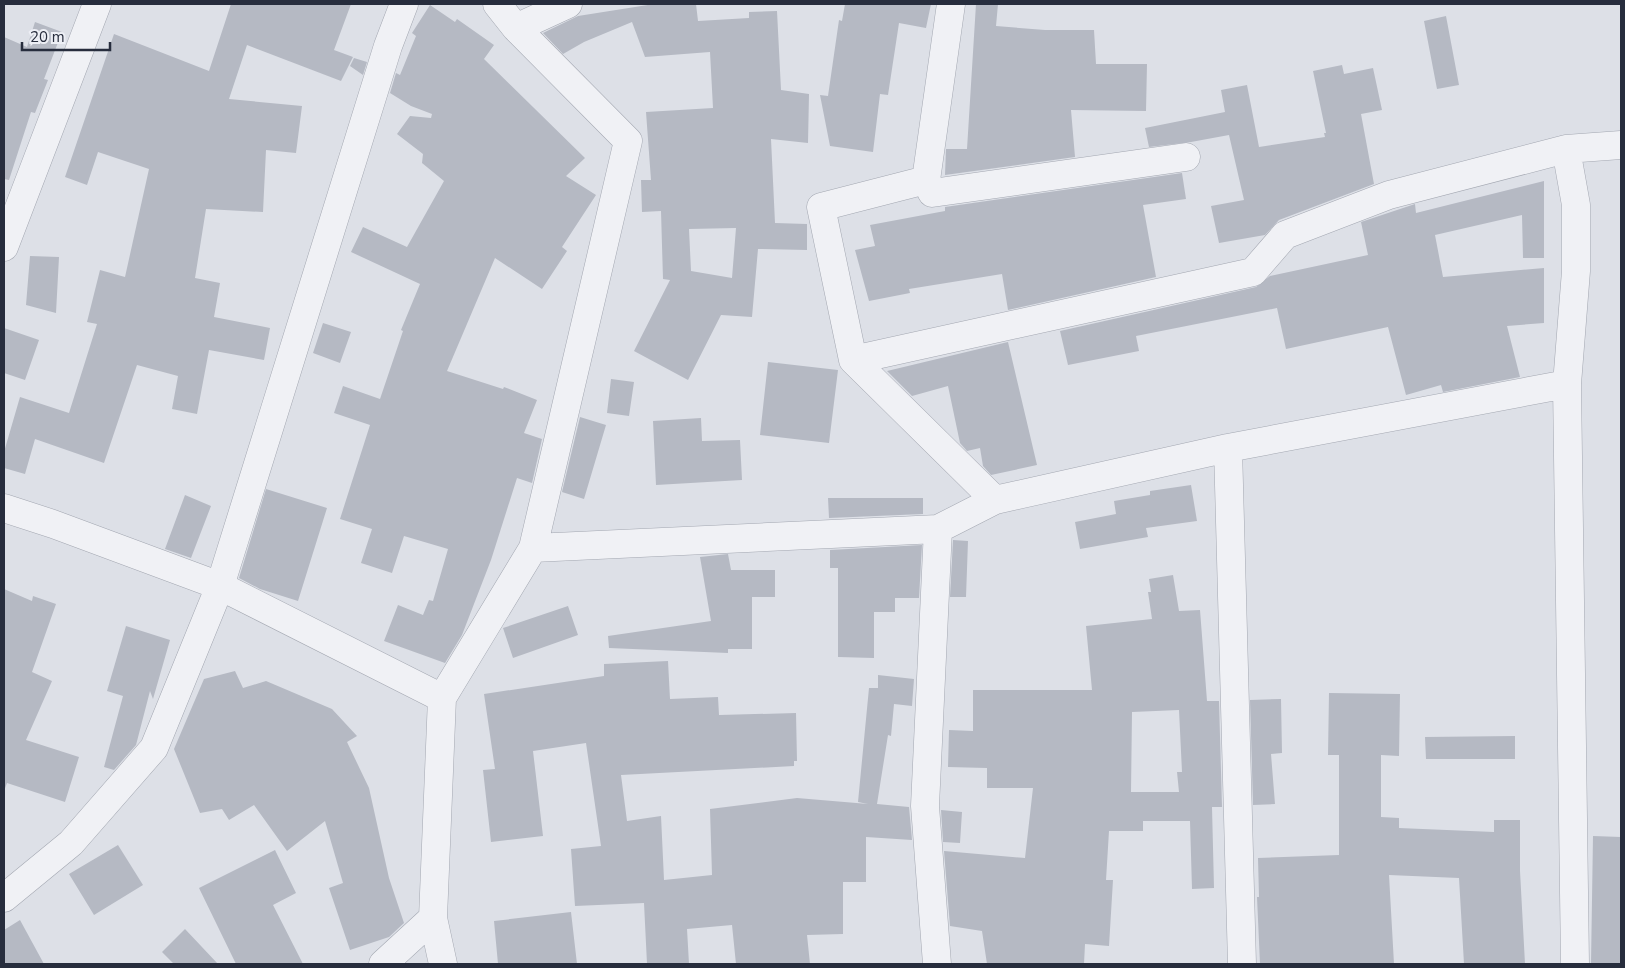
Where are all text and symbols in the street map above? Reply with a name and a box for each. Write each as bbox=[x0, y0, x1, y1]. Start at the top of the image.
scale bar bbox=[22, 20, 110, 52]
text: 20 m bbox=[30, 27, 65, 47]

